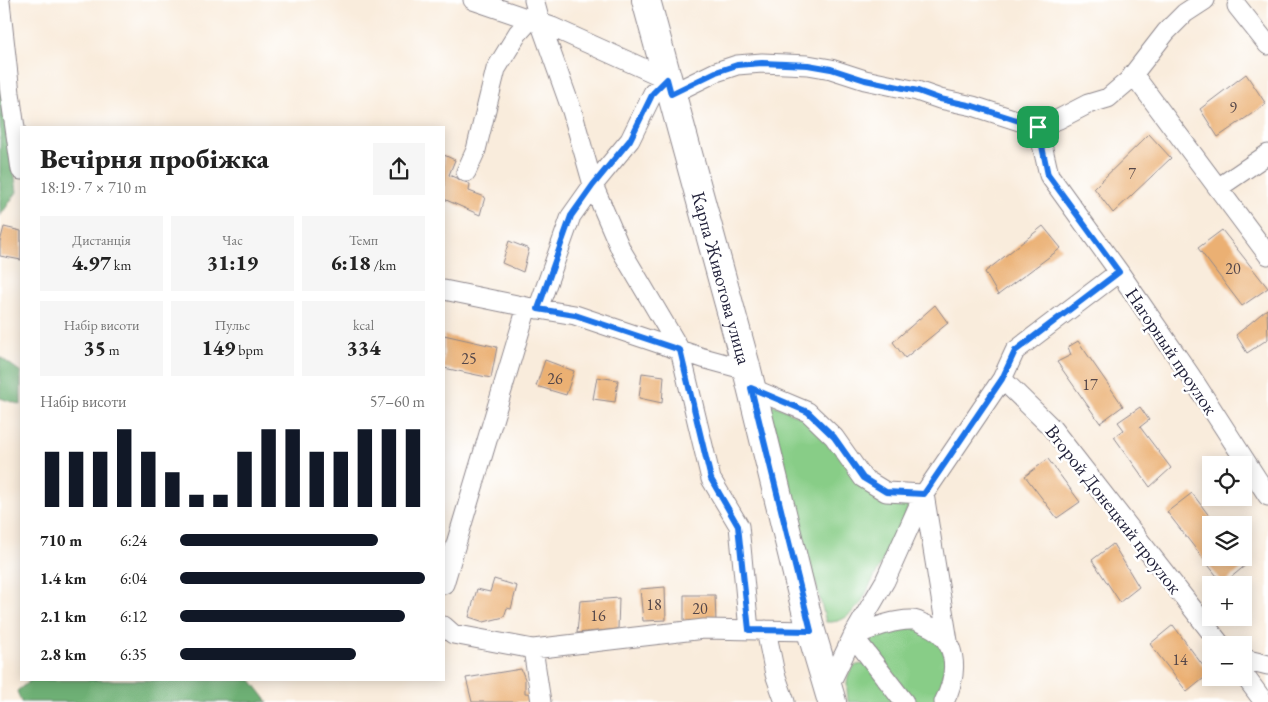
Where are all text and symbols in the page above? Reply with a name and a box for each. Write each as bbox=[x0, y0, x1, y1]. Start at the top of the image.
house number: 9 bbox=[1229, 97, 1237, 118]
pin bbox=[1017, 106, 1059, 148]
icon: arrive bbox=[1024, 113, 1052, 141]
text: Вечірня пробіжка bbox=[40, 140, 269, 176]
button: share bbox=[373, 143, 425, 195]
house number: 7 bbox=[1128, 163, 1136, 184]
text: 18:19 · 7 × 710 m bbox=[40, 177, 147, 198]
street label: Карпа Животова улица bbox=[686, 189, 757, 368]
text: Дистанція bbox=[72, 231, 131, 249]
text: Час bbox=[222, 231, 243, 249]
text: Темп bbox=[349, 231, 378, 249]
text: 4.97 bbox=[72, 249, 111, 276]
text: 31:19 bbox=[207, 249, 258, 276]
text: 6:18 bbox=[331, 249, 371, 276]
text: km bbox=[111, 256, 131, 274]
text: /km bbox=[371, 256, 396, 274]
house number: 20 bbox=[1225, 258, 1241, 279]
street label: Нагорный проулок bbox=[1120, 283, 1223, 420]
text: Набір висоти bbox=[64, 316, 139, 334]
text: Пульс bbox=[215, 316, 250, 334]
text: kcal bbox=[353, 316, 374, 334]
text: 35 bbox=[83, 334, 106, 361]
text: 149 bbox=[201, 334, 235, 361]
text: 334 bbox=[346, 334, 381, 361]
text: m bbox=[106, 341, 120, 359]
text: bpm bbox=[235, 341, 264, 359]
house number: 25 bbox=[461, 348, 477, 369]
house number: 26 bbox=[547, 368, 563, 389]
house number: 17 bbox=[1082, 374, 1098, 395]
text: Набір висоти bbox=[40, 391, 126, 412]
text: 57–60 m bbox=[370, 391, 425, 412]
street label: Второй Донецкий проулок bbox=[1040, 420, 1188, 599]
map controls bbox=[1202, 456, 1252, 686]
button: locate bbox=[1202, 456, 1252, 506]
button: layers bbox=[1202, 516, 1252, 566]
text: 710 m bbox=[40, 530, 82, 551]
text: 6:24 bbox=[120, 530, 147, 551]
text: 1.4 km bbox=[40, 568, 86, 589]
text: 6:04 bbox=[120, 568, 147, 589]
button: + bbox=[1202, 576, 1252, 626]
house number: 18 bbox=[646, 594, 662, 615]
house number: 20 bbox=[692, 598, 708, 619]
house number: 16 bbox=[590, 605, 606, 626]
text: 2.1 km bbox=[40, 606, 86, 627]
text: 6:12 bbox=[120, 606, 147, 627]
button: − bbox=[1202, 636, 1252, 686]
text: 2.8 km bbox=[40, 644, 86, 665]
text: 6:35 bbox=[120, 644, 147, 665]
house number: 14 bbox=[1172, 649, 1188, 670]

